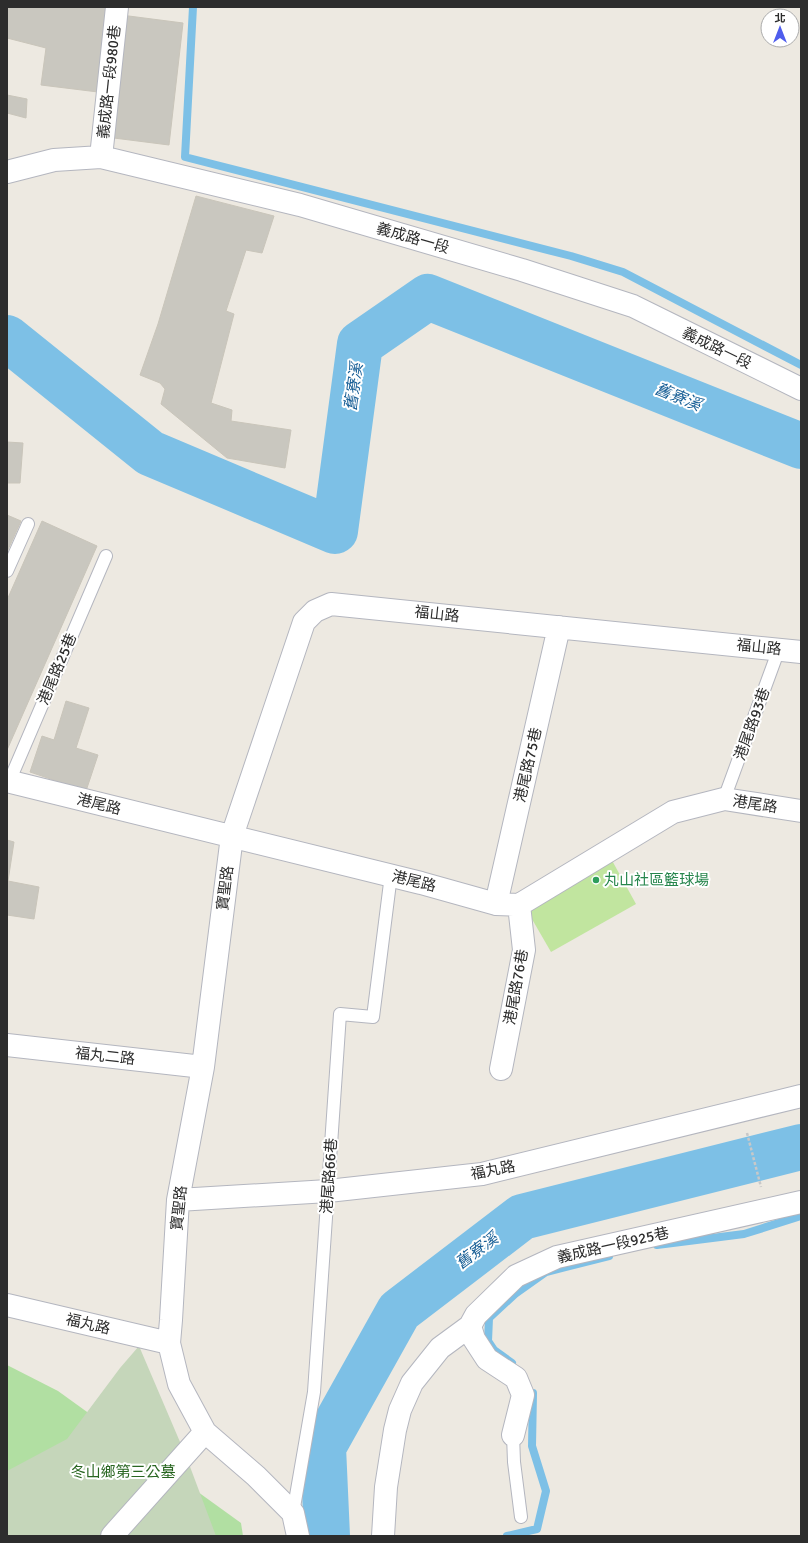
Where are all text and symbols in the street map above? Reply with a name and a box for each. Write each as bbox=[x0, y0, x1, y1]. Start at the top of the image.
north arrow bbox=[760, 8, 800, 48]
text: 北 bbox=[775, 12, 786, 25]
street label: 義成路一段980巷 bbox=[94, 24, 124, 140]
street label: 義成路一段 bbox=[374, 219, 452, 257]
street label: 義成路一段 bbox=[679, 323, 755, 373]
water label: 舊寮溪 bbox=[341, 360, 368, 412]
water label: 舊寮溪 bbox=[652, 379, 706, 416]
street label: 福山路 bbox=[414, 603, 460, 625]
street label: 港尾路25巷 bbox=[34, 630, 80, 708]
street label: 福山路 bbox=[736, 636, 782, 658]
street label: 港尾路93巷 bbox=[731, 685, 773, 763]
street label: 港尾路75巷 bbox=[511, 726, 545, 804]
street label: 港尾路 bbox=[75, 790, 123, 818]
street label: 港尾路 bbox=[731, 792, 779, 816]
street label: 寶聖路 bbox=[213, 865, 237, 911]
street label: 港尾路 bbox=[390, 867, 438, 895]
place label: 丸山社區籃球場 bbox=[604, 871, 709, 889]
marker: 丸山社區籃球場 bbox=[591, 875, 601, 885]
street label: 港尾路76巷 bbox=[501, 948, 531, 1026]
street label: 福丸二路 bbox=[74, 1044, 136, 1068]
street label: 港尾路66巷 bbox=[317, 1137, 341, 1215]
street label: 福丸路 bbox=[469, 1157, 517, 1183]
street label: 寶聖路 bbox=[168, 1185, 190, 1231]
street label: 義成路一段925巷 bbox=[555, 1223, 671, 1267]
water label: 舊寮溪 bbox=[452, 1227, 504, 1273]
street label: 福丸路 bbox=[64, 1310, 112, 1338]
park label: 冬山鄉第三公墓 bbox=[70, 1463, 176, 1481]

